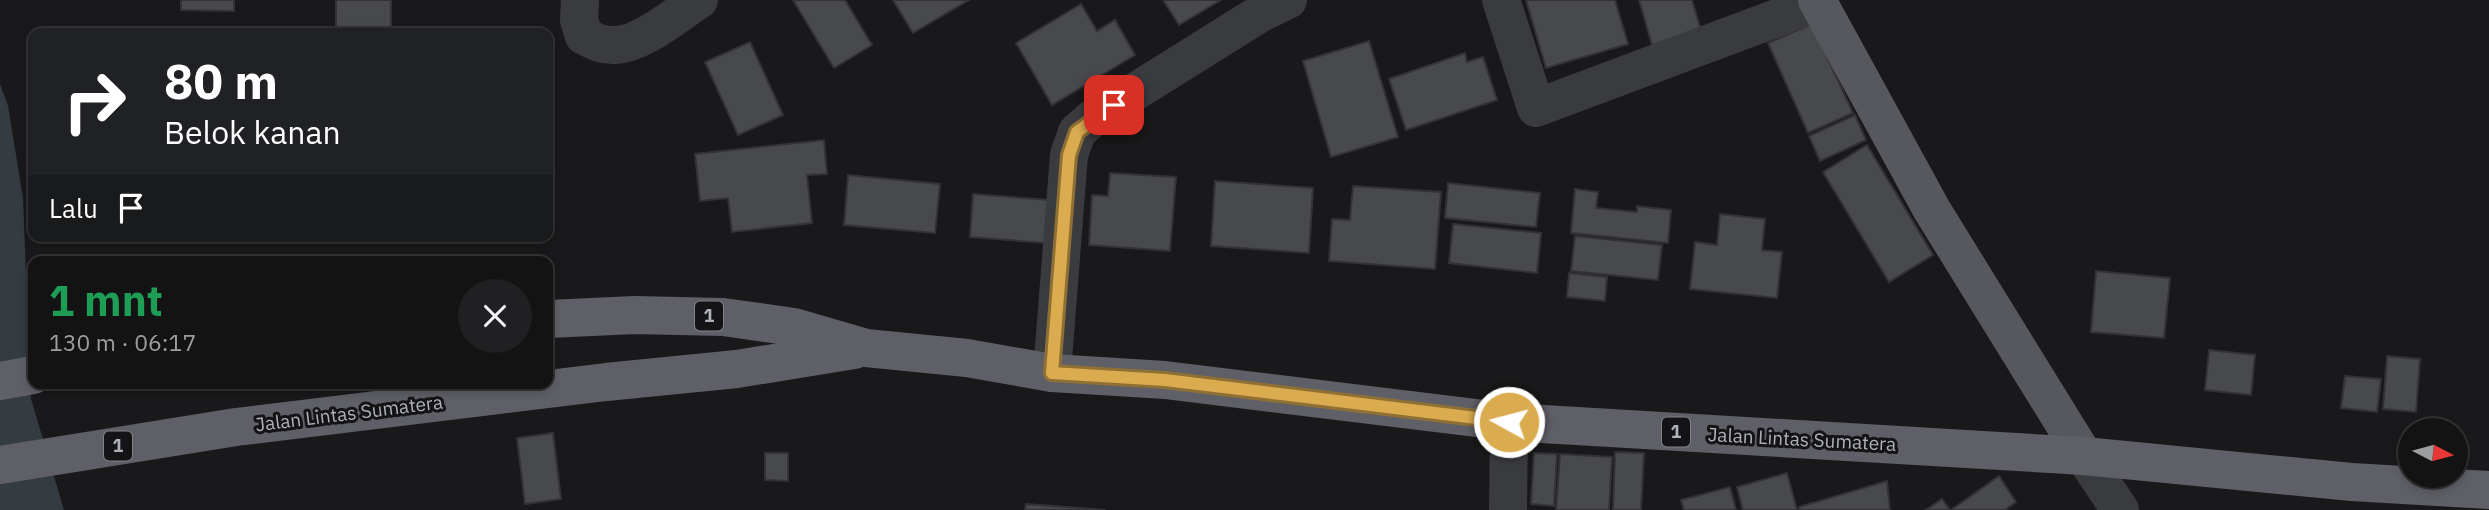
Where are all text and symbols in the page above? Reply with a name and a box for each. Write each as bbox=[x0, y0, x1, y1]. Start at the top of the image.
text: 80 m bbox=[164, 49, 278, 112]
icon: right bbox=[49, 56, 140, 147]
pin bbox=[1084, 75, 1144, 135]
icon: arrive bbox=[1095, 86, 1133, 124]
text: Belok kanan bbox=[164, 111, 341, 153]
icon: arrive bbox=[112, 189, 150, 227]
text: Lalu bbox=[49, 191, 98, 225]
text: 1 mnt bbox=[49, 273, 163, 328]
button: close bbox=[458, 279, 532, 353]
road number: 1 bbox=[695, 302, 723, 330]
text: 130 m · 06:17 bbox=[49, 327, 196, 357]
position arrow bbox=[1472, 385, 1546, 459]
street label: Jalan Lintas Sumatera bbox=[254, 390, 444, 436]
road number: 1 bbox=[1662, 418, 1690, 446]
north arrow bbox=[2398, 418, 2468, 488]
map controls bbox=[2398, 418, 2468, 488]
street label: Jalan Lintas Sumatera bbox=[1707, 422, 1897, 456]
road number: 1 bbox=[104, 432, 132, 461]

